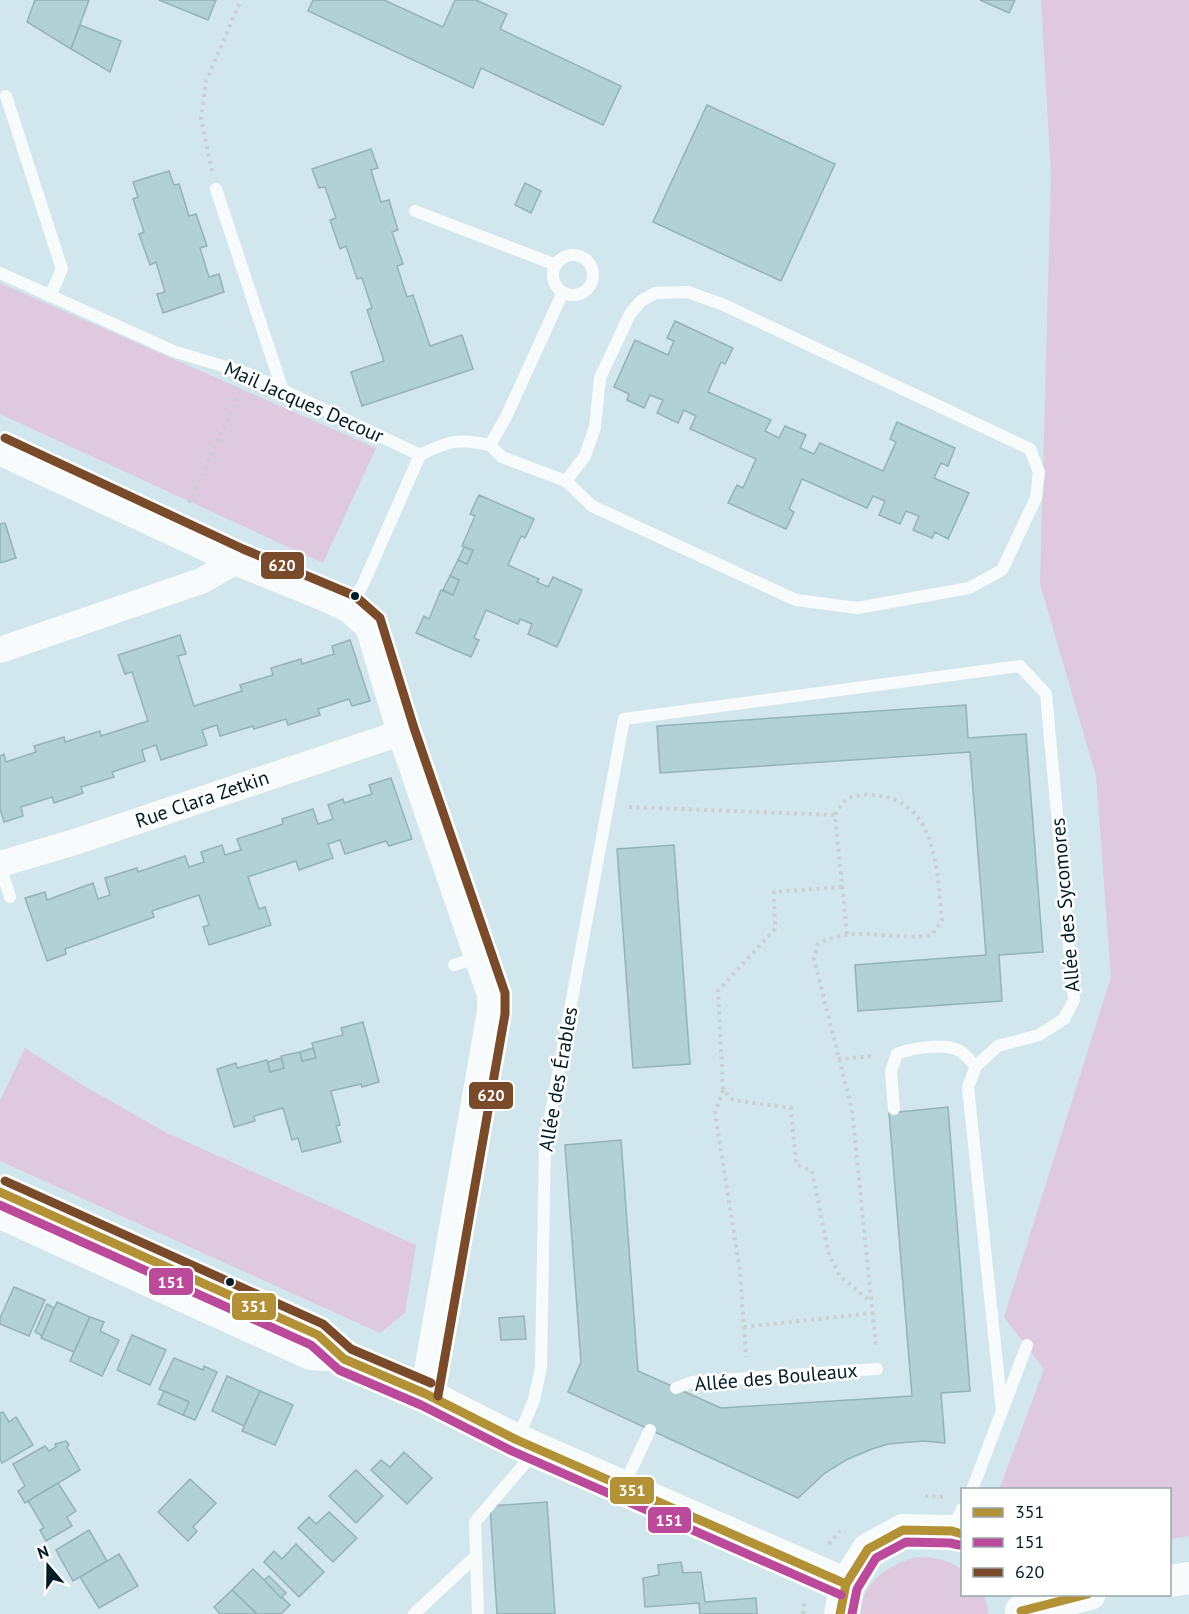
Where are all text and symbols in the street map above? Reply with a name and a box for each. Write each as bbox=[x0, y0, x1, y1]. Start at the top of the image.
street label: Mail Jacques Decour bbox=[220, 355, 388, 449]
line badge: 620 bbox=[260, 551, 305, 580]
text: 620 bbox=[268, 555, 296, 575]
unlabelled marker bbox=[349, 590, 361, 602]
street label: Rue Clara Zetkin bbox=[132, 764, 272, 834]
street label: Allée des Sycomores bbox=[1044, 817, 1086, 993]
street label: Allée des Érables bbox=[533, 1005, 583, 1153]
line badge: 620 bbox=[468, 1081, 514, 1110]
text: 620 bbox=[477, 1085, 505, 1105]
line badge: 151 bbox=[148, 1267, 194, 1296]
text: 151 bbox=[157, 1272, 185, 1292]
unlabelled marker bbox=[224, 1276, 236, 1288]
line badge: 351 bbox=[231, 1292, 277, 1321]
text: 351 bbox=[240, 1296, 268, 1316]
street label: Allée des Bouleaux bbox=[693, 1357, 859, 1397]
line badge: 351 bbox=[609, 1476, 655, 1505]
text: 351 bbox=[618, 1480, 646, 1500]
legend bbox=[961, 1488, 1171, 1596]
text: 351 bbox=[1015, 1500, 1044, 1523]
line badge: 151 bbox=[647, 1506, 692, 1534]
text: 151 bbox=[655, 1510, 683, 1530]
text: 151 bbox=[1015, 1530, 1044, 1553]
north arrow bbox=[18, 1536, 78, 1596]
text: N bbox=[35, 1541, 51, 1563]
text: 620 bbox=[1015, 1560, 1045, 1583]

